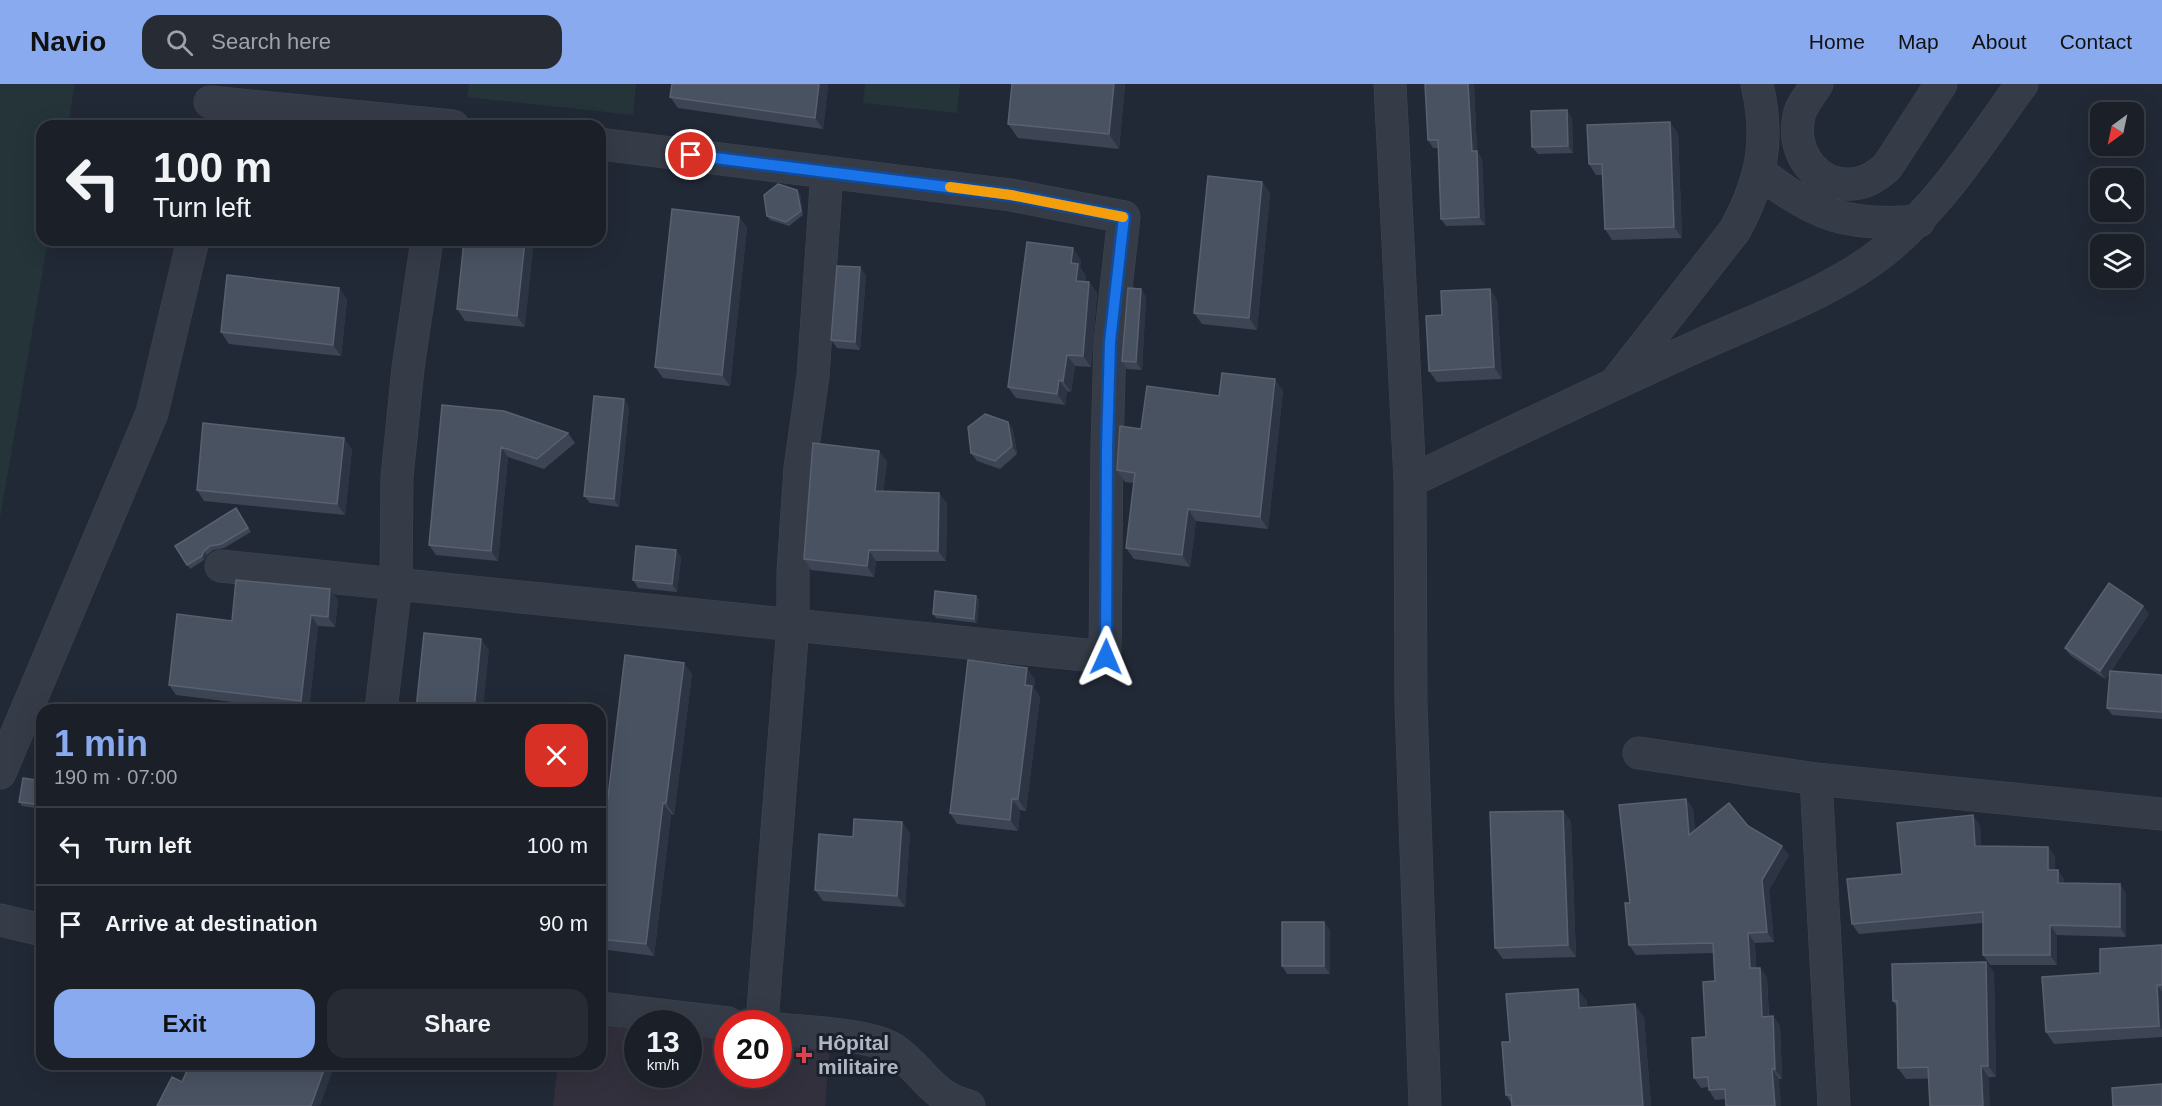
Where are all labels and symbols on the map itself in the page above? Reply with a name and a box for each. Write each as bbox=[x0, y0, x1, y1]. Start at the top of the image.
north arrow bbox=[2090, 102, 2144, 156]
pin bbox=[665, 129, 716, 180]
position arrow bbox=[1074, 625, 1138, 689]
speed limit sign: 20 bbox=[714, 1010, 792, 1088]
place label: Hôpital militaire bbox=[818, 1031, 899, 1078]
marker: Hôpital militaire bbox=[795, 1046, 813, 1064]

